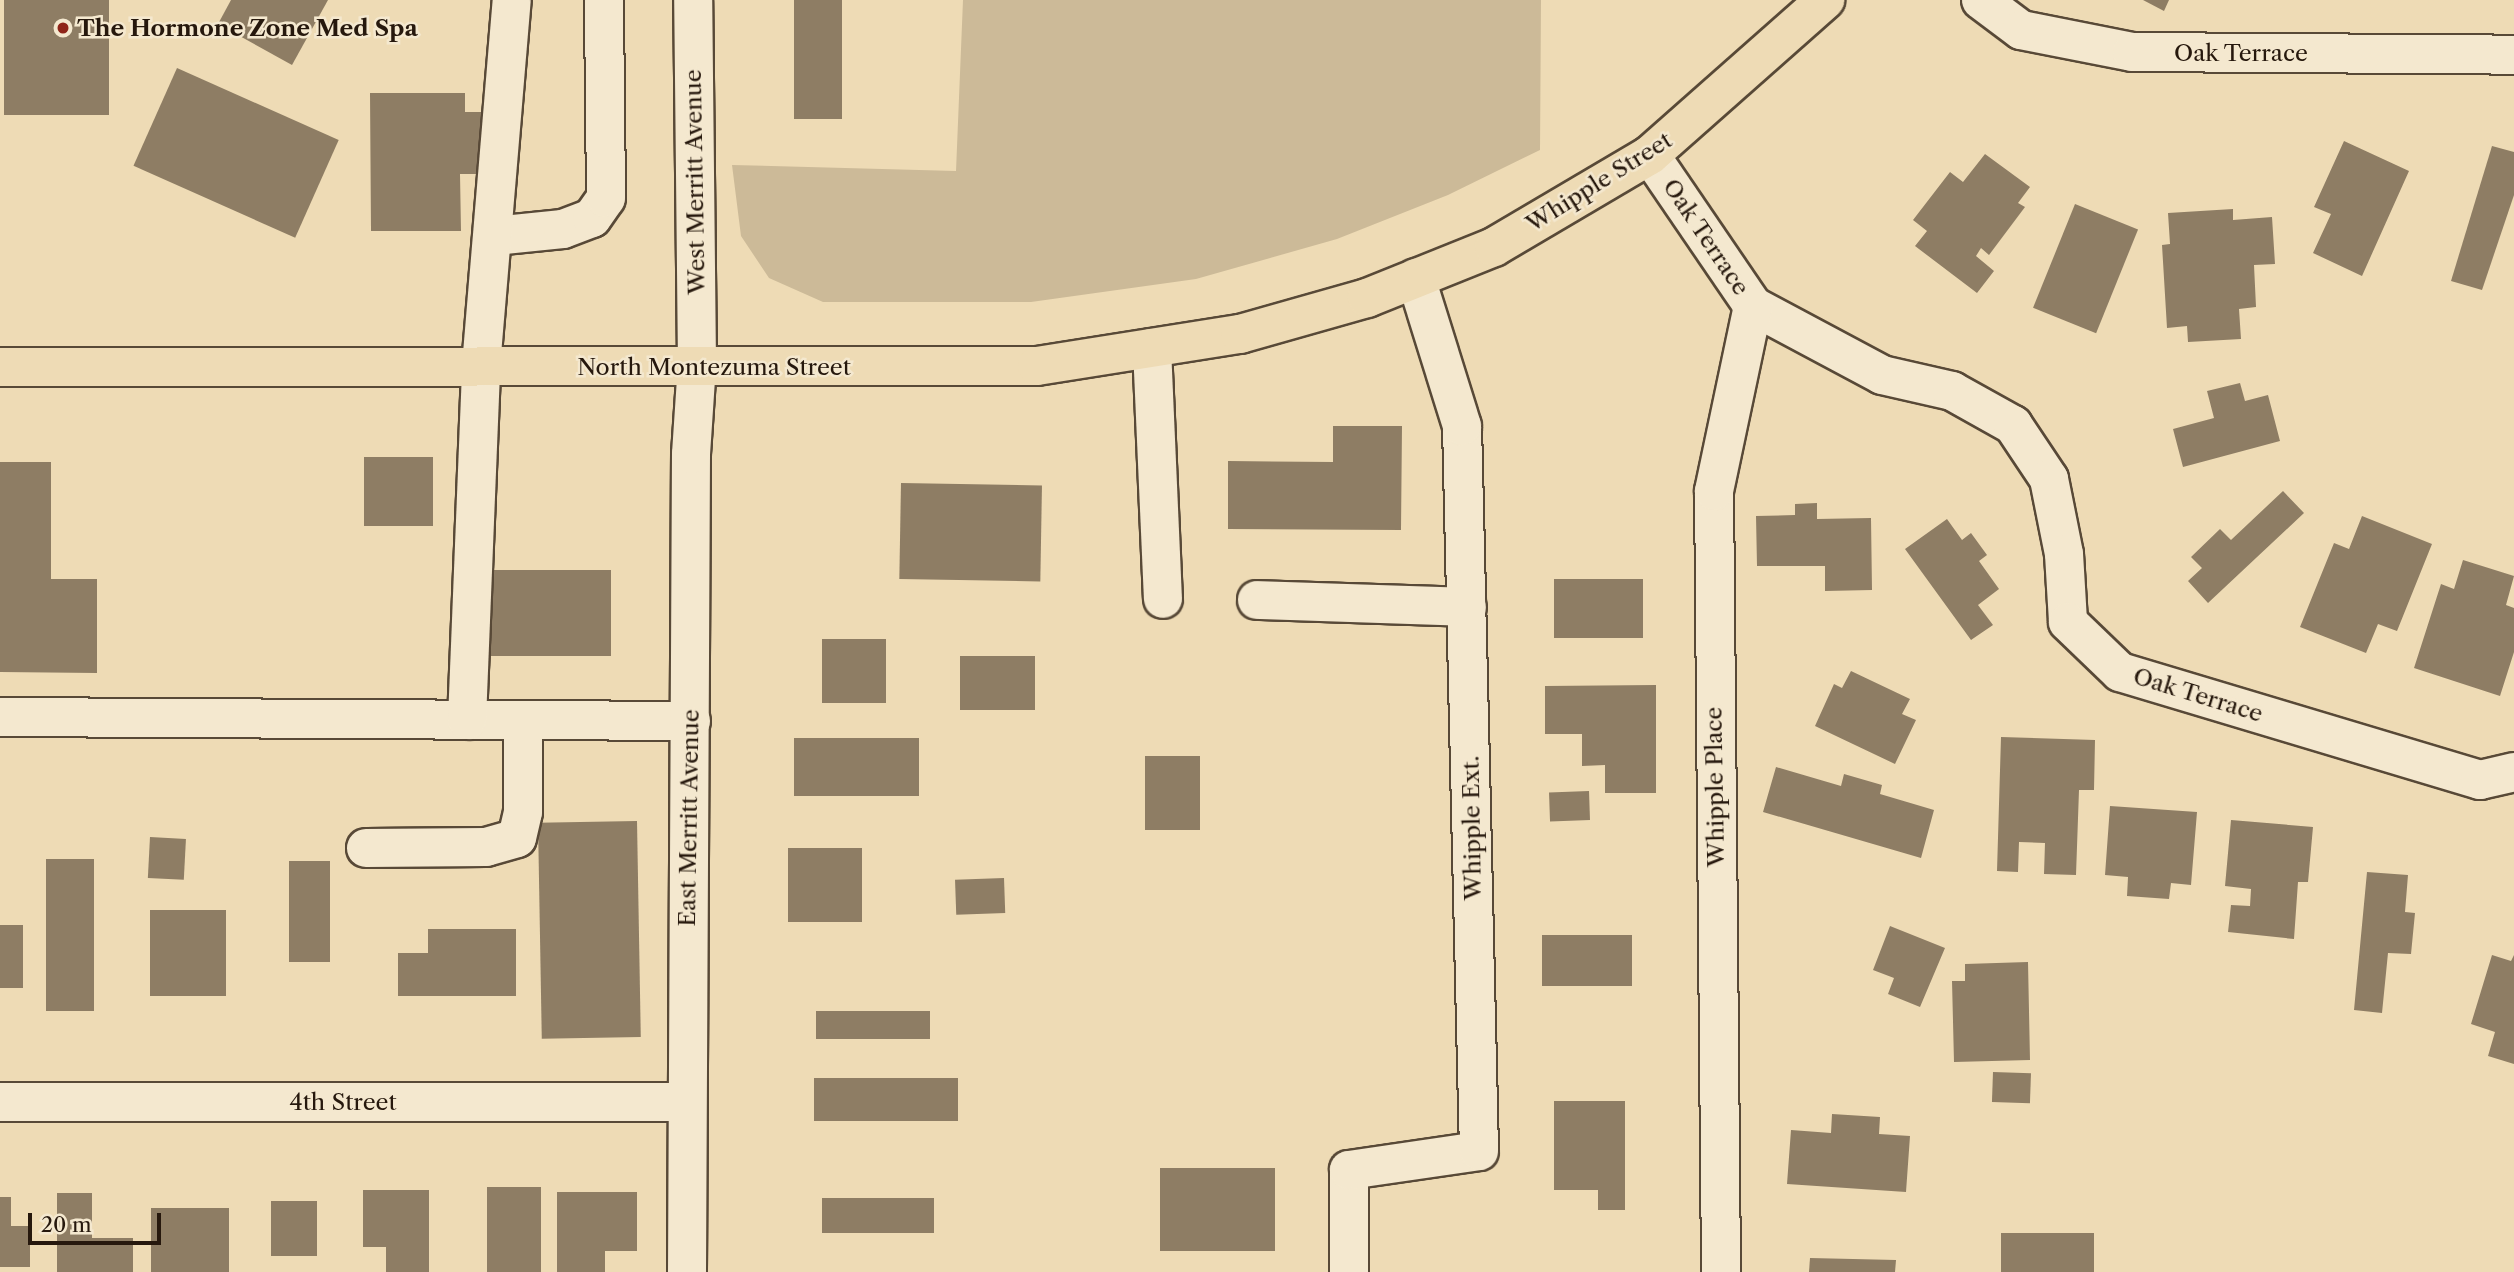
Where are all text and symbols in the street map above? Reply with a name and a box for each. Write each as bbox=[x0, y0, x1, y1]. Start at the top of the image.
place label: The Hormone Zone Med Spa bbox=[77, 14, 418, 42]
marker: The Hormone Zone Med Spa bbox=[55, 20, 71, 36]
street label: Oak Terrace bbox=[2174, 39, 2308, 67]
street label: West Merritt Avenue bbox=[679, 69, 711, 295]
street label: Whipple Street bbox=[1521, 126, 1677, 238]
street label: Oak Terrace bbox=[1657, 173, 1755, 301]
street label: North Montezuma Street bbox=[577, 353, 851, 381]
street label: Oak Terrace bbox=[2129, 662, 2267, 728]
street label: Whipple Place bbox=[1700, 707, 1730, 867]
street label: East Merritt Avenue bbox=[673, 709, 705, 927]
street label: Whipple Ext. bbox=[1457, 755, 1487, 901]
street label: 4th Street bbox=[289, 1088, 397, 1116]
scale bar bbox=[32, 1198, 164, 1242]
text: 20 m bbox=[41, 1212, 92, 1237]

